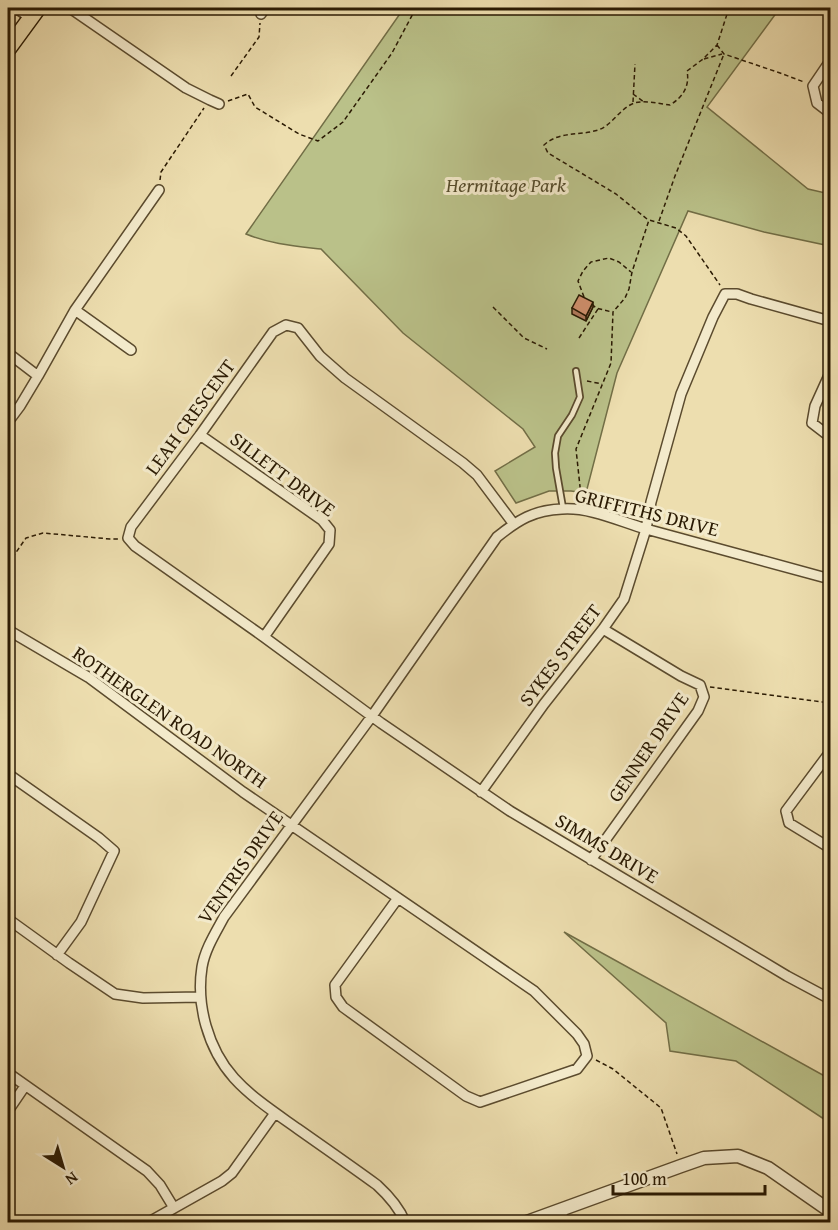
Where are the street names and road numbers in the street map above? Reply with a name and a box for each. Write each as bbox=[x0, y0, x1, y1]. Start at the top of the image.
street label: LEAH CRESCENT bbox=[138, 353, 242, 481]
street label: SILLETT DRIVE bbox=[225, 424, 342, 523]
street label: GRIFFITHS DRIVE bbox=[572, 480, 722, 543]
street label: SYKES STREET bbox=[511, 597, 608, 712]
street label: ROTHERGLEN ROAD NORTH bbox=[67, 638, 273, 795]
street label: GENNER DRIVE bbox=[600, 686, 695, 808]
street label: VENTRIS DRIVE bbox=[190, 804, 289, 929]
street label: SIMMS DRIVE bbox=[550, 805, 664, 890]

